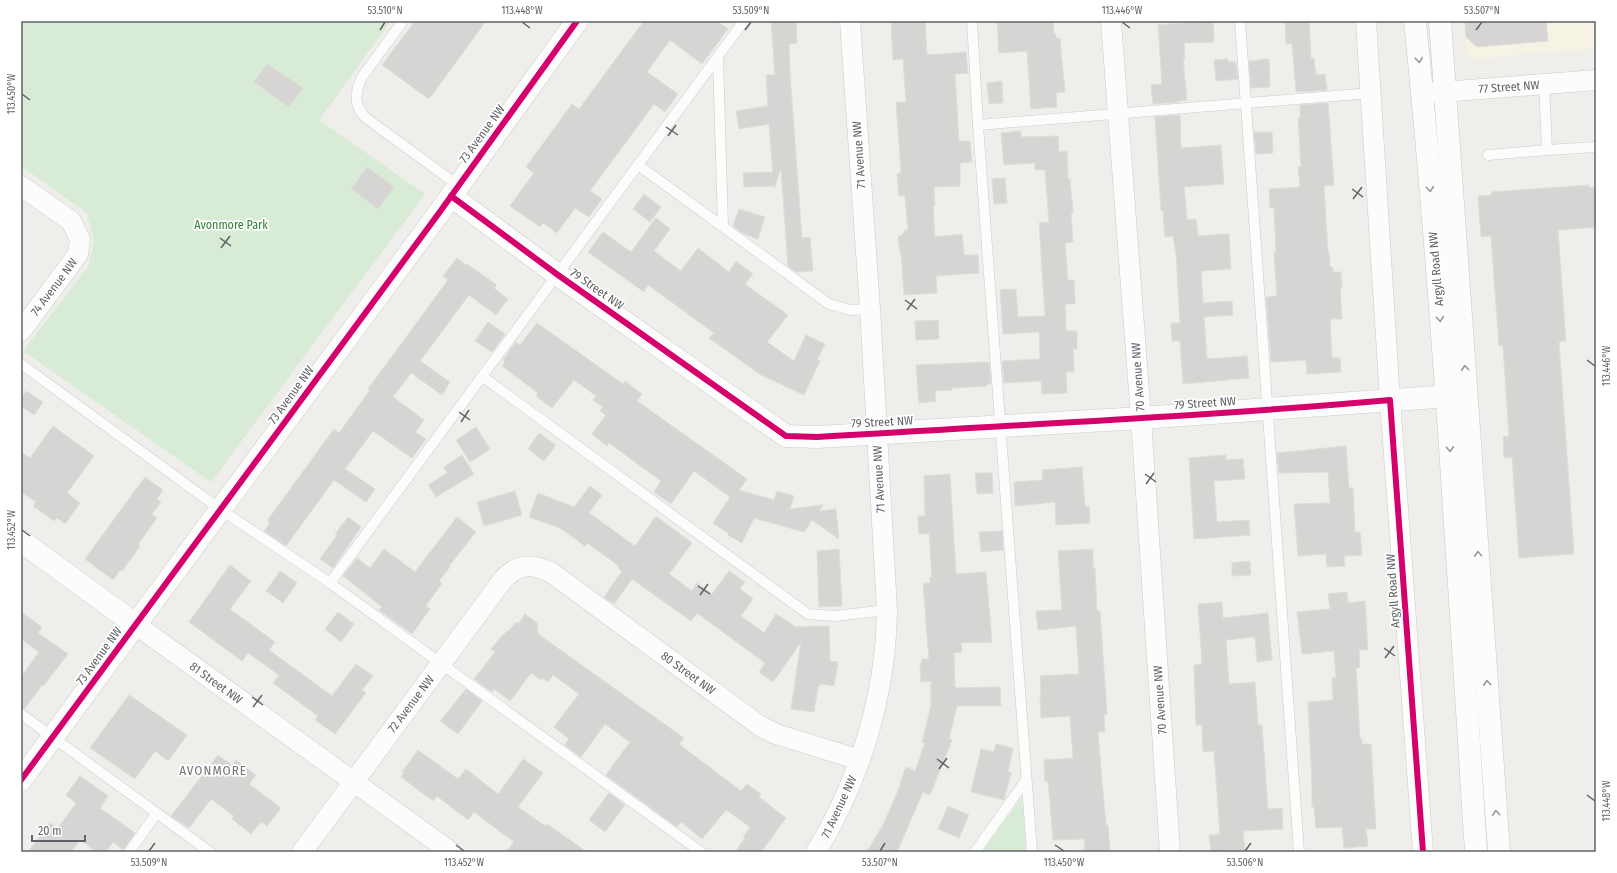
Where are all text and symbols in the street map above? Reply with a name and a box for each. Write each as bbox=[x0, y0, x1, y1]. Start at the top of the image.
text: 53.510°N bbox=[367, 5, 403, 17]
text: 113.448°W bbox=[502, 5, 543, 17]
text: 53.509°N bbox=[733, 5, 769, 17]
text: 113.446°W bbox=[1102, 5, 1143, 17]
text: 53.507°N bbox=[1464, 5, 1500, 17]
one-way arrow bbox=[1414, 57, 1423, 63]
text: 113.450°W bbox=[6, 73, 18, 114]
street label: 77 Street NW bbox=[1478, 78, 1540, 96]
street label: 73 Avenue NW bbox=[456, 102, 508, 166]
street label: 71 Avenue NW bbox=[850, 121, 868, 189]
one-way arrow bbox=[1425, 186, 1434, 192]
park label: Avonmore Park bbox=[194, 218, 268, 232]
street label: Argyll Road NW bbox=[1426, 231, 1446, 307]
street label: 74 Avenue NW bbox=[28, 256, 80, 318]
street label: 79 Street NW bbox=[568, 266, 626, 313]
one-way arrow bbox=[1436, 316, 1445, 322]
street label: 70 Avenue NW bbox=[1129, 342, 1147, 412]
text: 113.446°W bbox=[1601, 345, 1613, 386]
street label: 73 Avenue NW bbox=[265, 363, 317, 427]
one-way arrow bbox=[1460, 365, 1469, 371]
street label: 79 Street NW bbox=[1174, 394, 1236, 412]
street label: 79 Street NW bbox=[851, 413, 913, 431]
street label: 71 Avenue NW bbox=[870, 445, 888, 513]
one-way arrow bbox=[1445, 446, 1454, 452]
text: 113.452°W bbox=[6, 510, 18, 550]
one-way arrow bbox=[1473, 551, 1482, 557]
street label: Argyll Road NW bbox=[1383, 553, 1403, 629]
street label: 73 Avenue NW bbox=[73, 624, 125, 688]
street label: 80 Street NW bbox=[658, 649, 718, 697]
street label: 81 Street NW bbox=[187, 659, 245, 707]
street label: 70 Avenue NW bbox=[1151, 665, 1169, 735]
street label: 72 Avenue NW bbox=[385, 673, 437, 735]
one-way arrow bbox=[1483, 680, 1492, 686]
district label: AVONMORE bbox=[179, 763, 247, 778]
street label: 71 Avenue NW bbox=[818, 774, 860, 840]
text: 113.448°W bbox=[1601, 780, 1613, 821]
one-way arrow bbox=[1492, 810, 1501, 816]
scale bar bbox=[32, 817, 85, 843]
text: 20 m bbox=[38, 824, 62, 838]
text: 53.509°N bbox=[131, 857, 167, 869]
text: 113.452°W bbox=[444, 857, 484, 869]
text: 53.507°N bbox=[862, 857, 898, 869]
text: 113.450°W bbox=[1044, 857, 1085, 869]
text: 53.506°N bbox=[1227, 857, 1263, 869]

